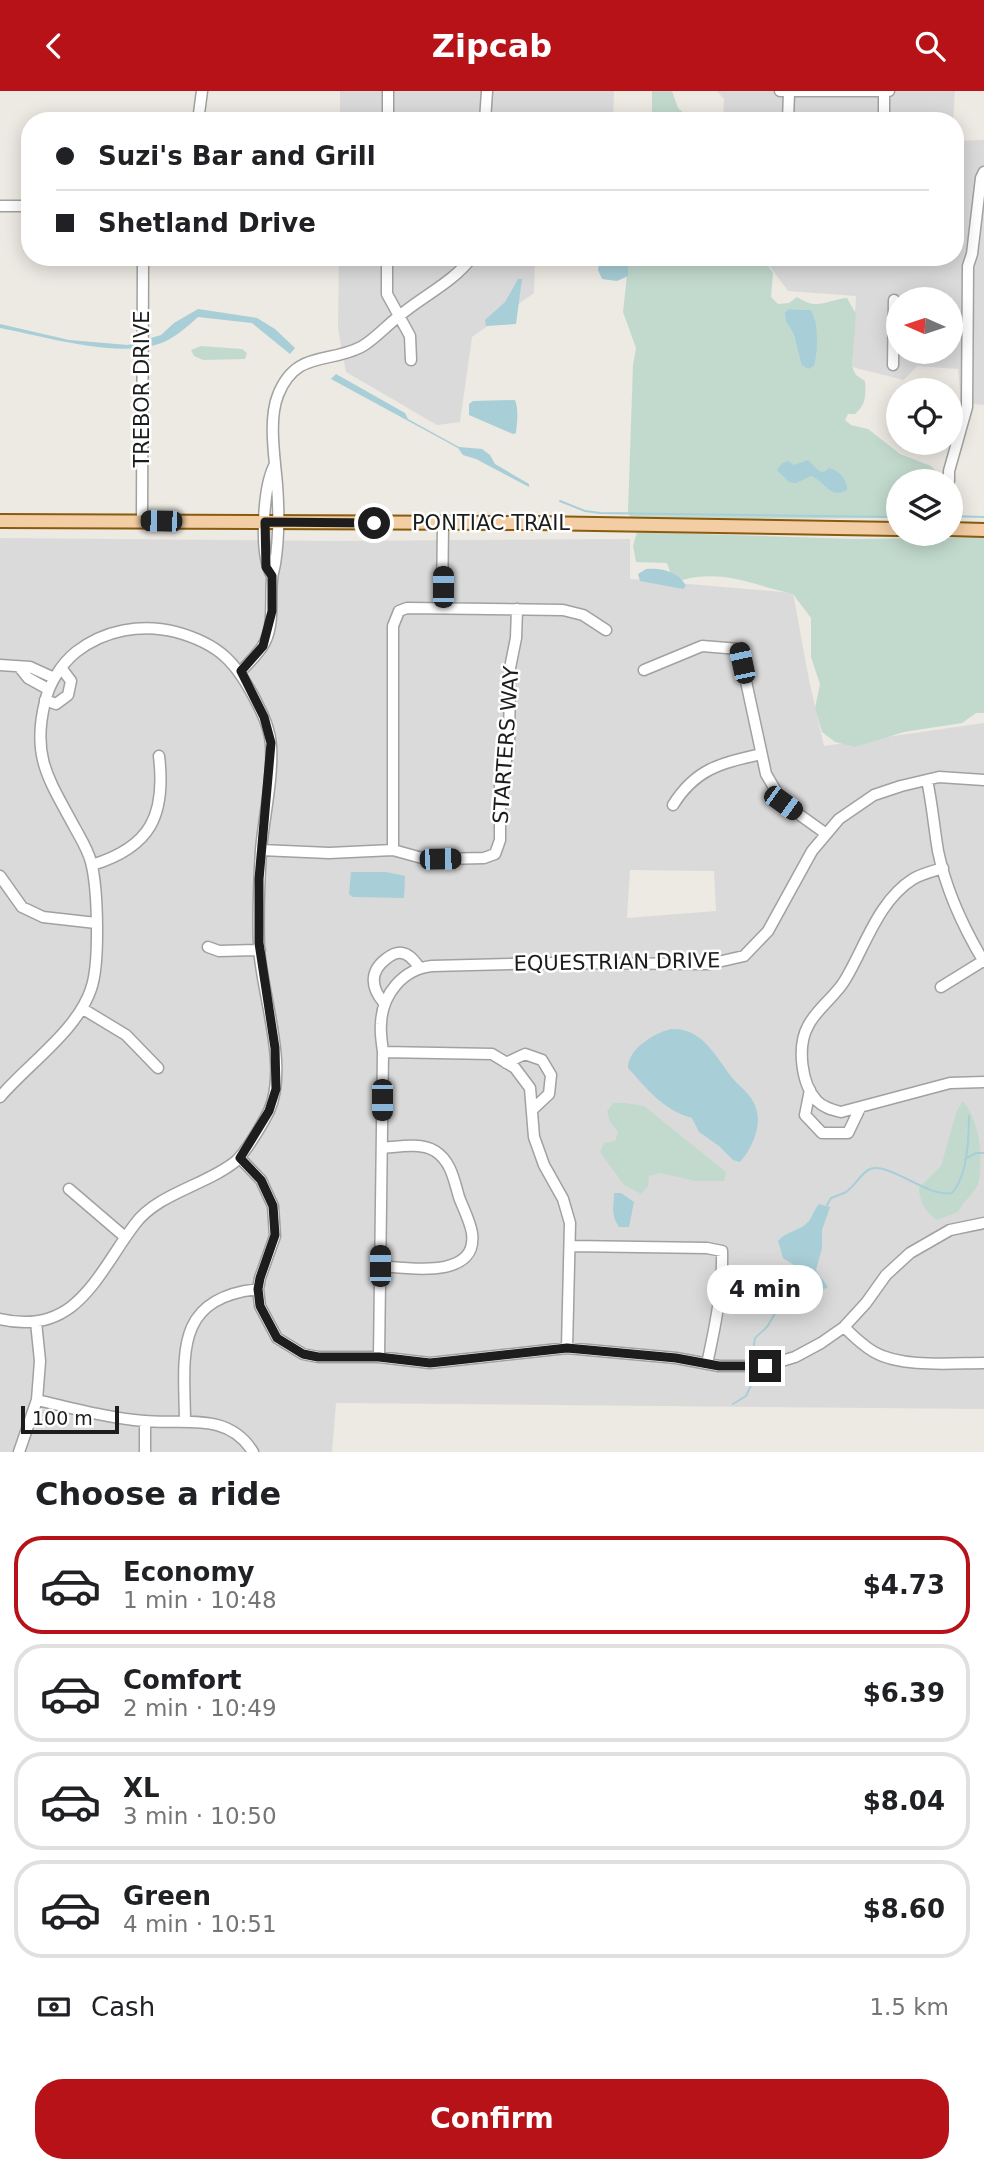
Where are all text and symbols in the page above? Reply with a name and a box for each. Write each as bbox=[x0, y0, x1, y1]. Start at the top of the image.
icon: back bbox=[35, 27, 73, 65]
text: Zipcab bbox=[432, 27, 552, 65]
icon: search bbox=[911, 27, 949, 65]
text: Suzi's Bar and Grill bbox=[98, 141, 376, 171]
text: Shetland Drive bbox=[98, 208, 316, 238]
north arrow bbox=[886, 287, 962, 364]
map controls bbox=[886, 287, 963, 546]
street label: TREBOR DRIVE bbox=[130, 310, 154, 469]
button: locate bbox=[886, 378, 963, 455]
button: layers bbox=[886, 469, 963, 546]
route start bbox=[358, 507, 390, 539]
car bbox=[140, 510, 183, 532]
street label: PONTIAC TRAIL bbox=[412, 511, 570, 535]
car bbox=[433, 566, 454, 608]
car bbox=[728, 640, 757, 686]
street label: STARTERS WAY bbox=[489, 665, 523, 825]
car bbox=[760, 782, 807, 824]
car bbox=[419, 848, 462, 870]
street label: EQUESTRIAN DRIVE bbox=[513, 948, 721, 976]
car bbox=[372, 1079, 393, 1121]
car bbox=[370, 1245, 391, 1287]
callout: 4 min bbox=[707, 1265, 823, 1313]
text: 4 min bbox=[729, 1276, 801, 1302]
route end bbox=[749, 1350, 781, 1382]
scale bar bbox=[21, 1403, 119, 1435]
text: 100 m bbox=[32, 1407, 93, 1429]
text: Choose a ride bbox=[35, 1475, 281, 1513]
icon: car bbox=[39, 1554, 102, 1617]
text: Economy bbox=[123, 1557, 254, 1587]
text: $4.73 bbox=[863, 1570, 945, 1600]
text: 1 min · 10:48 bbox=[123, 1587, 277, 1613]
icon: car bbox=[39, 1662, 102, 1725]
text: Comfort bbox=[123, 1665, 241, 1695]
text: $6.39 bbox=[863, 1678, 945, 1708]
text: 2 min · 10:49 bbox=[123, 1695, 277, 1721]
icon: car bbox=[39, 1770, 102, 1833]
text: XL bbox=[123, 1773, 160, 1803]
text: $8.04 bbox=[863, 1786, 945, 1816]
text: 3 min · 10:50 bbox=[123, 1803, 277, 1829]
icon: car bbox=[39, 1878, 102, 1941]
text: Green bbox=[123, 1881, 211, 1911]
text: $8.60 bbox=[863, 1894, 945, 1924]
text: 4 min · 10:51 bbox=[123, 1911, 277, 1937]
icon: cash bbox=[35, 1988, 73, 2026]
text: Cash bbox=[91, 1992, 155, 2022]
text: 1.5 km bbox=[869, 1994, 949, 2020]
button: Confirm bbox=[35, 2079, 949, 2159]

